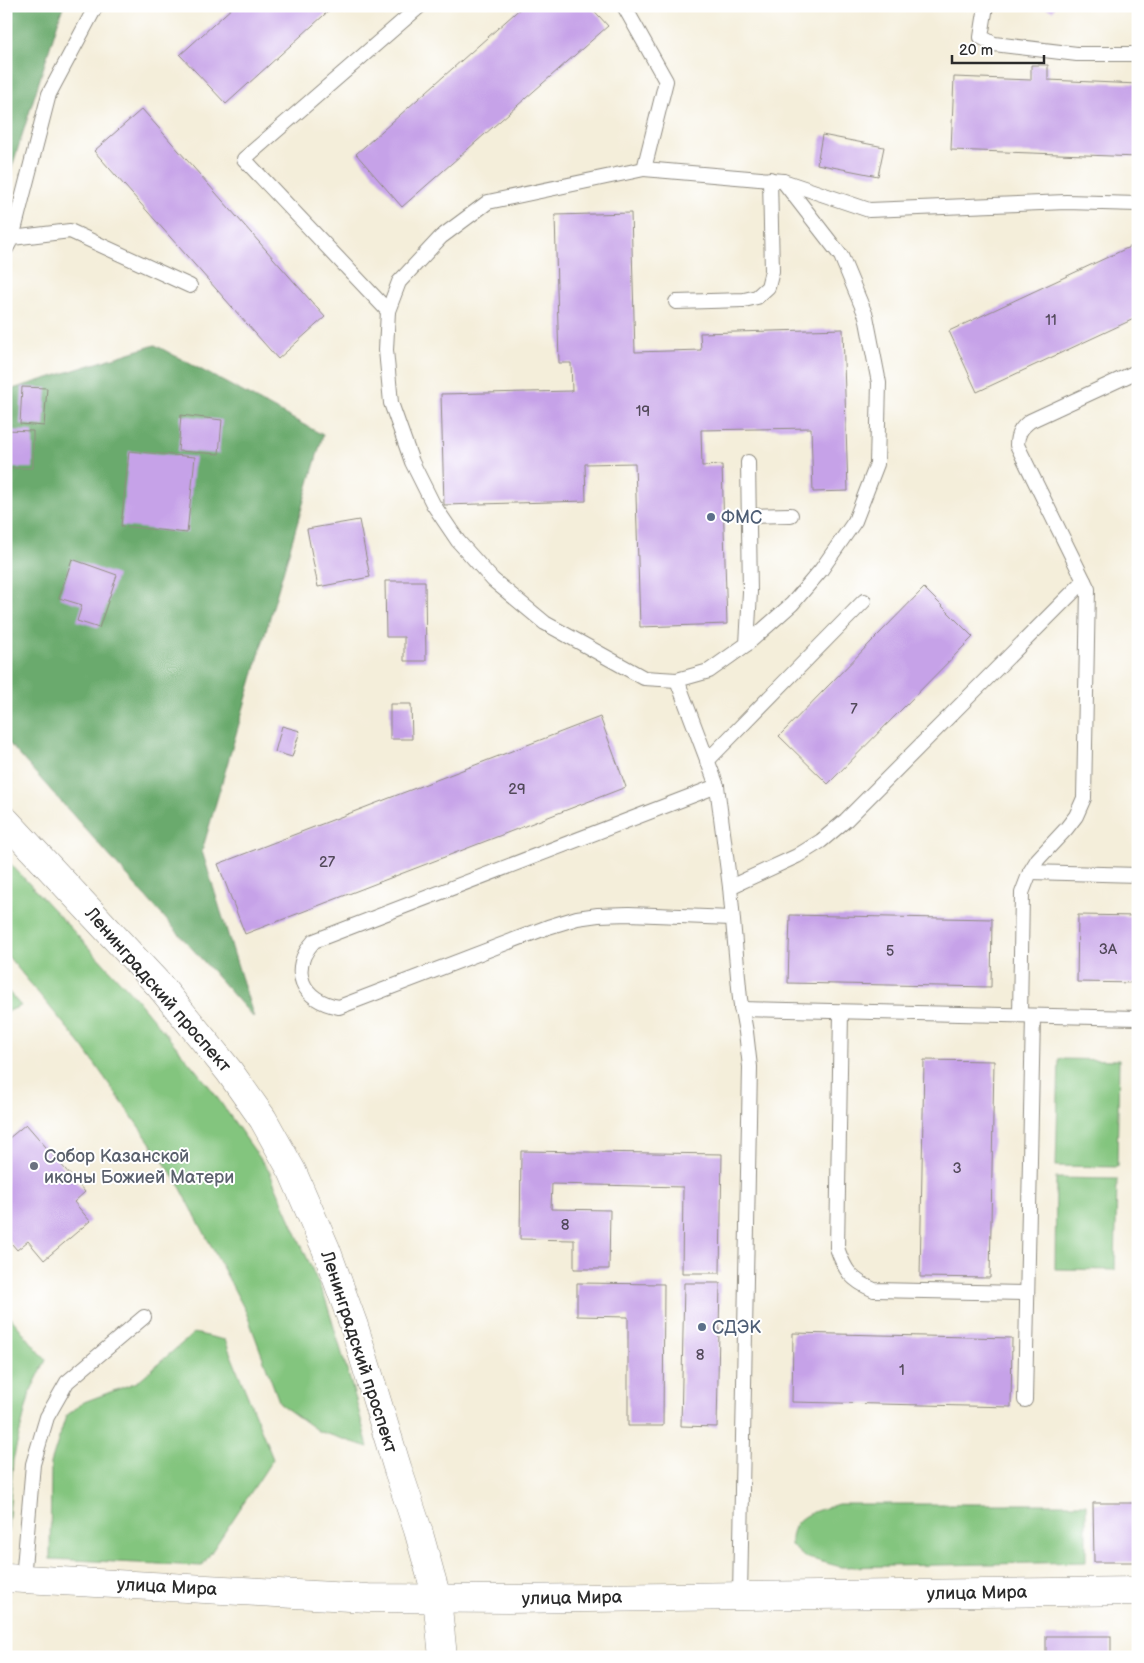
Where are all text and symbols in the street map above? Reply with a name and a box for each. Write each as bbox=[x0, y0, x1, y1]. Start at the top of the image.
scale bar bbox=[952, 32, 1044, 64]
text: 20 m bbox=[959, 41, 993, 60]
house number: 11 bbox=[1045, 311, 1057, 330]
house number: 19 bbox=[636, 402, 650, 421]
place label: ФМС bbox=[721, 507, 762, 528]
marker: ФМС bbox=[705, 511, 717, 523]
house number: 7 bbox=[850, 700, 858, 719]
house number: 29 bbox=[508, 780, 526, 799]
house number: 27 bbox=[319, 853, 336, 872]
street label: Ленинградский проспект bbox=[80, 903, 236, 1077]
house number: 3А bbox=[1099, 940, 1118, 959]
house number: 5 bbox=[886, 942, 894, 961]
place label: Собор Казанской иконы Божией Матери bbox=[44, 1146, 234, 1188]
house number: 3 bbox=[952, 1159, 962, 1178]
marker: Собор Казанской иконы Божией Матери bbox=[28, 1160, 40, 1172]
house number: 8 bbox=[561, 1216, 570, 1235]
street label: Ленинградский проспект bbox=[316, 1247, 402, 1456]
place label: СДЭК bbox=[712, 1317, 761, 1338]
marker: СДЭК bbox=[696, 1321, 708, 1333]
house number: 8 bbox=[696, 1346, 705, 1365]
house number: 1 bbox=[899, 1361, 905, 1380]
street label: улица Мира bbox=[116, 1574, 218, 1600]
street label: улица Мира bbox=[927, 1582, 1028, 1604]
street label: улица Мира bbox=[522, 1587, 623, 1609]

